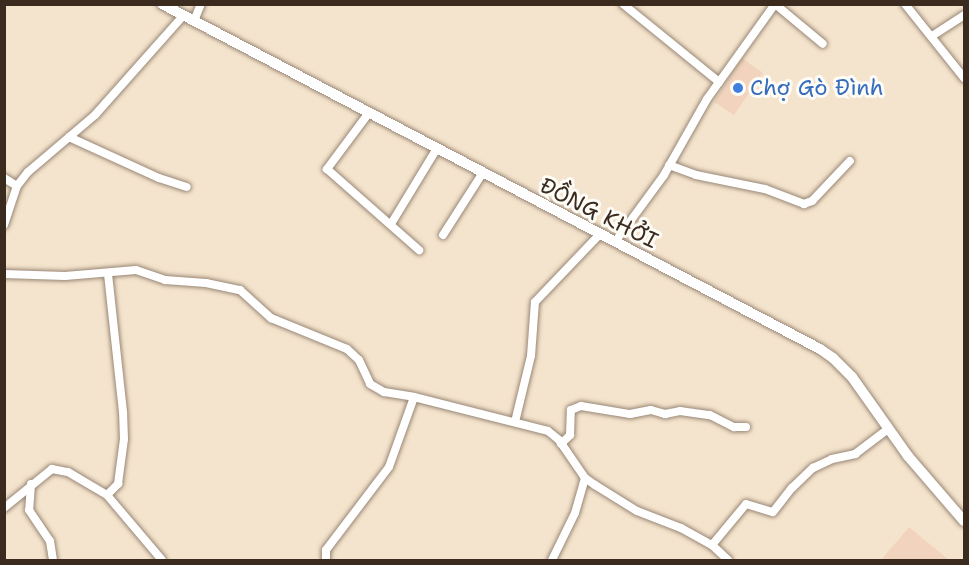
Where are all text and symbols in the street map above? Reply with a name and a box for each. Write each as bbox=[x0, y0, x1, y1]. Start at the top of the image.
place label: Chợ Gò Đình bbox=[750, 75, 884, 101]
marker: Chợ Gò Đình bbox=[731, 81, 745, 95]
street label: ĐỒNG KHỞI bbox=[536, 172, 662, 254]

